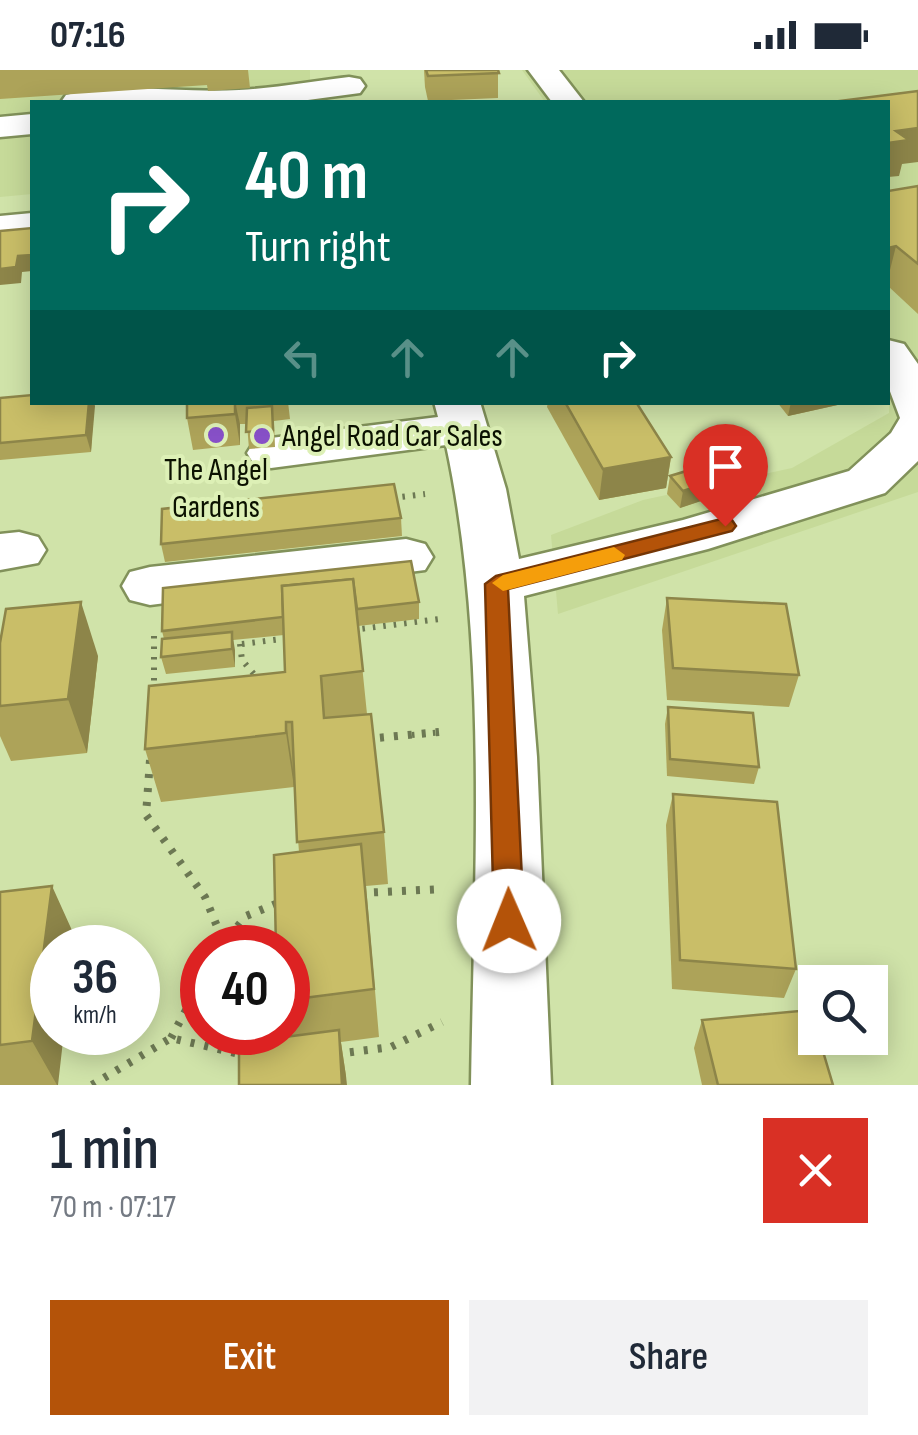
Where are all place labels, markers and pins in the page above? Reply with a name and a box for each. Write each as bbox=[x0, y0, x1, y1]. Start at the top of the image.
place label: Angel Road Car Sales bbox=[281, 417, 503, 456]
marker: The Angel Gardens bbox=[205, 424, 227, 446]
pin bbox=[683, 424, 768, 527]
marker: Angel Road Car Sales bbox=[251, 425, 273, 447]
place label: The Angel Gardens bbox=[164, 451, 268, 527]

